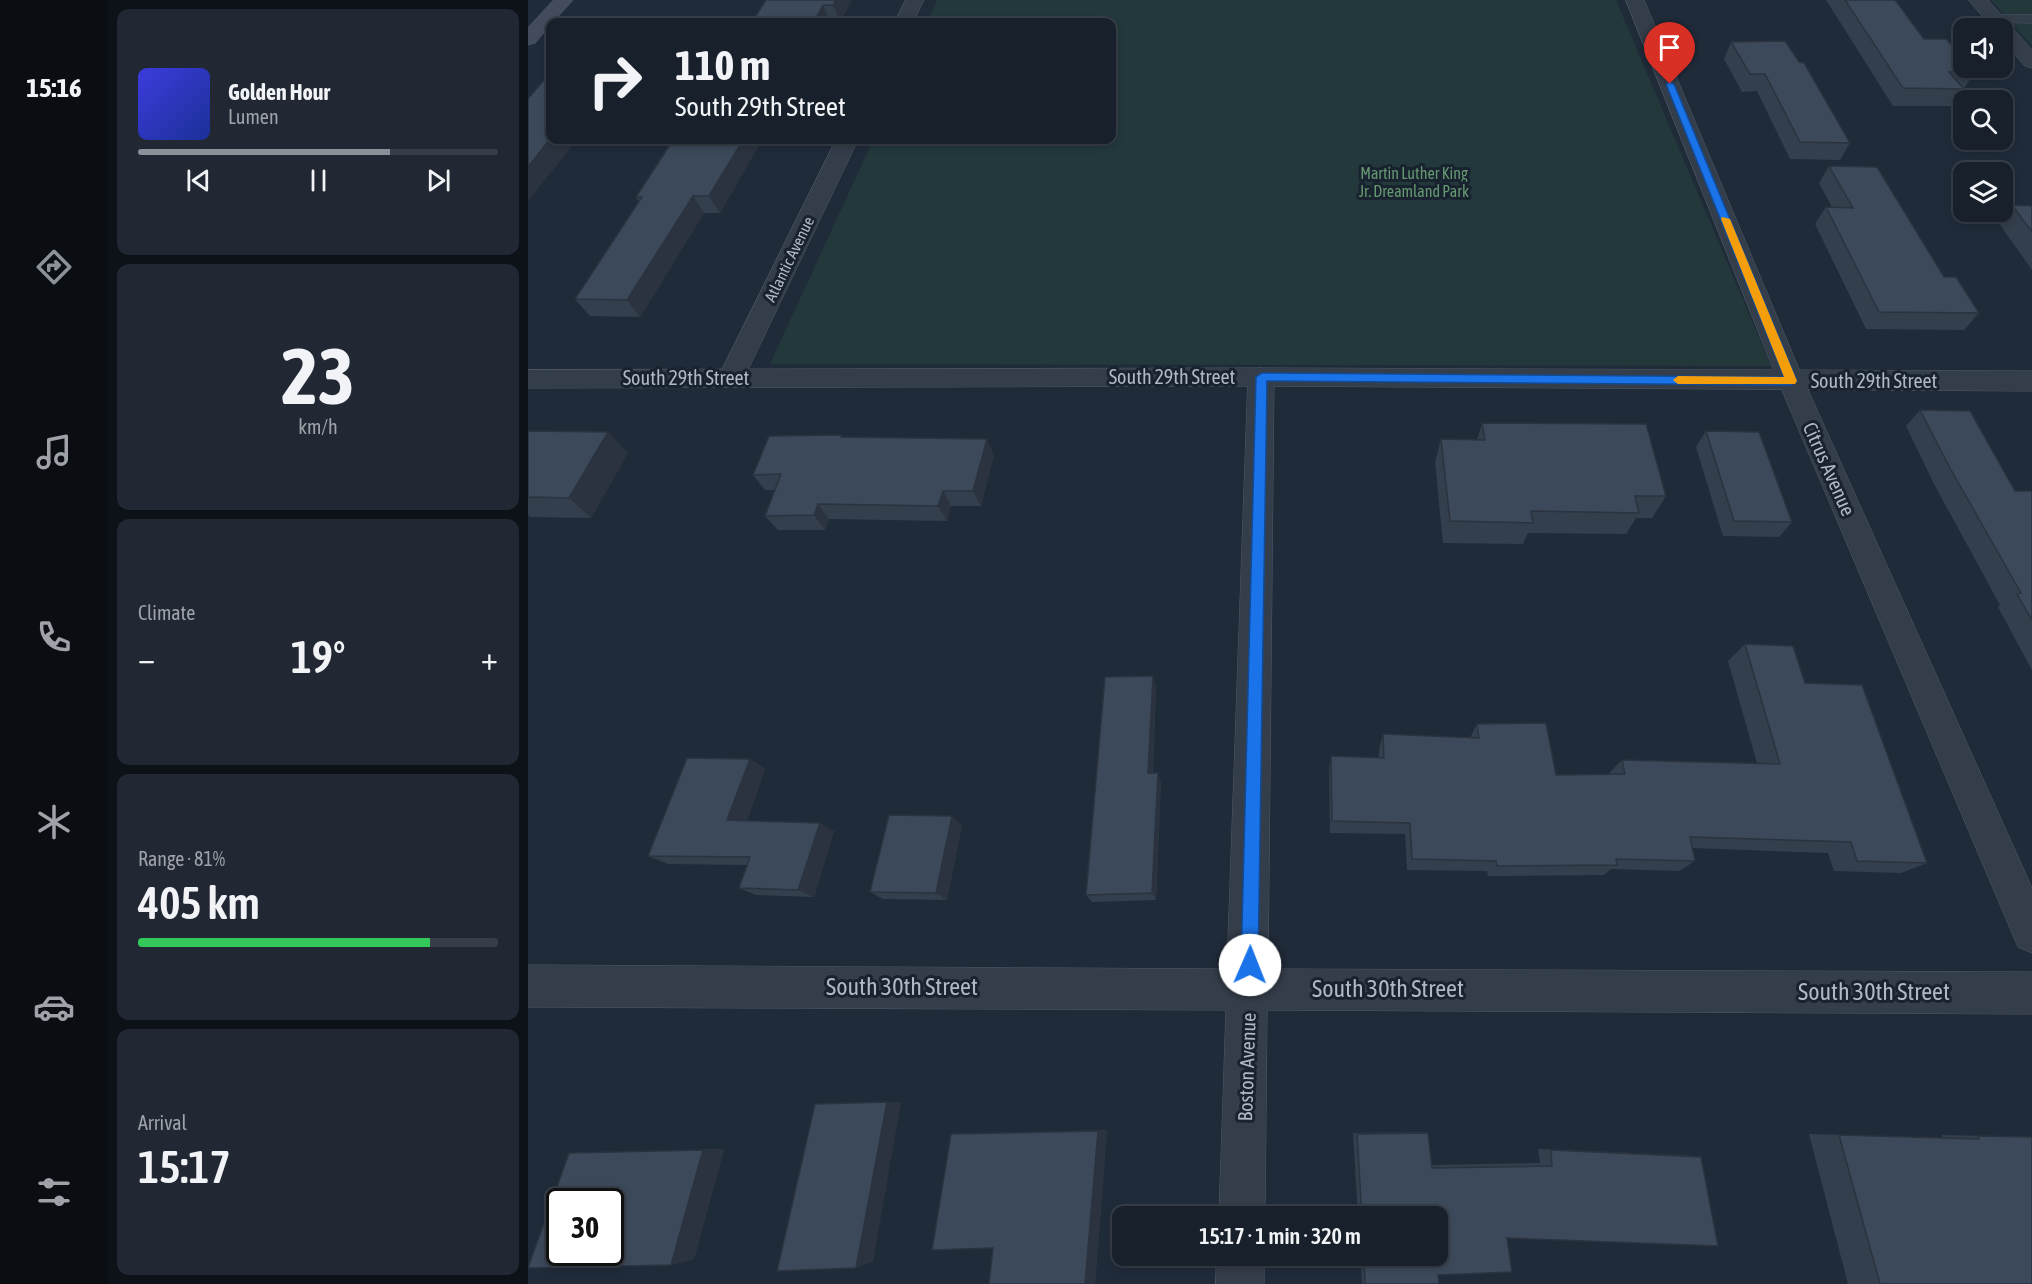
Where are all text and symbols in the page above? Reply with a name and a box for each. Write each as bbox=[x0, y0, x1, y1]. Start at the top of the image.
map controls bbox=[1953, 18, 2013, 222]
button: sound bbox=[1953, 18, 2013, 78]
pin bbox=[1644, 22, 1695, 84]
icon: arrive bbox=[1653, 31, 1686, 64]
text: 110 m bbox=[675, 41, 770, 89]
icon: right bbox=[576, 42, 654, 120]
text: 15:16 bbox=[26, 72, 82, 103]
text: Golden Hour bbox=[228, 79, 330, 105]
button: search bbox=[1953, 90, 2013, 150]
text: South 29th Street bbox=[675, 91, 846, 122]
text: Lumen bbox=[228, 105, 279, 128]
button: layers bbox=[1953, 162, 2013, 222]
icon: previous bbox=[182, 164, 215, 197]
icon: pause bbox=[302, 164, 335, 197]
icon: next bbox=[422, 164, 455, 197]
park label: Martin Luther King Jr. Dreamland Park bbox=[1359, 164, 1469, 200]
street label: Atlantic Avenue bbox=[761, 213, 817, 305]
icon: directions bbox=[33, 246, 75, 288]
text: 23 bbox=[281, 331, 355, 421]
street label: South 29th Street bbox=[1109, 365, 1236, 388]
street label: South 29th Street bbox=[623, 366, 750, 389]
street label: South 29th Street bbox=[1811, 369, 1938, 392]
text: km/h bbox=[298, 415, 338, 438]
street label: Citrus Avenue bbox=[1799, 418, 1860, 519]
icon: music bbox=[33, 431, 75, 473]
text: Climate bbox=[138, 601, 195, 624]
icon: phone bbox=[33, 616, 75, 658]
text: 19° bbox=[291, 631, 345, 683]
text: − bbox=[138, 639, 155, 677]
text: + bbox=[481, 639, 498, 677]
icon: climate bbox=[33, 801, 75, 843]
text: Range · 81% bbox=[138, 847, 225, 870]
text: 405 km bbox=[138, 877, 260, 929]
position arrow bbox=[1218, 933, 1282, 997]
street label: South 30th Street bbox=[826, 973, 978, 1000]
street label: South 30th Street bbox=[1312, 975, 1464, 1002]
street label: South 30th Street bbox=[1798, 978, 1950, 1005]
icon: car bbox=[33, 986, 75, 1028]
street label: Boston Avenue bbox=[1233, 1012, 1260, 1122]
text: Arrival bbox=[138, 1111, 187, 1134]
text: 15:17 bbox=[138, 1141, 231, 1193]
icon: filters bbox=[33, 1171, 75, 1213]
speed limit sign: 30 bbox=[546, 1188, 624, 1266]
text: 15:17 · 1 min · 320 m bbox=[1199, 1223, 1361, 1249]

